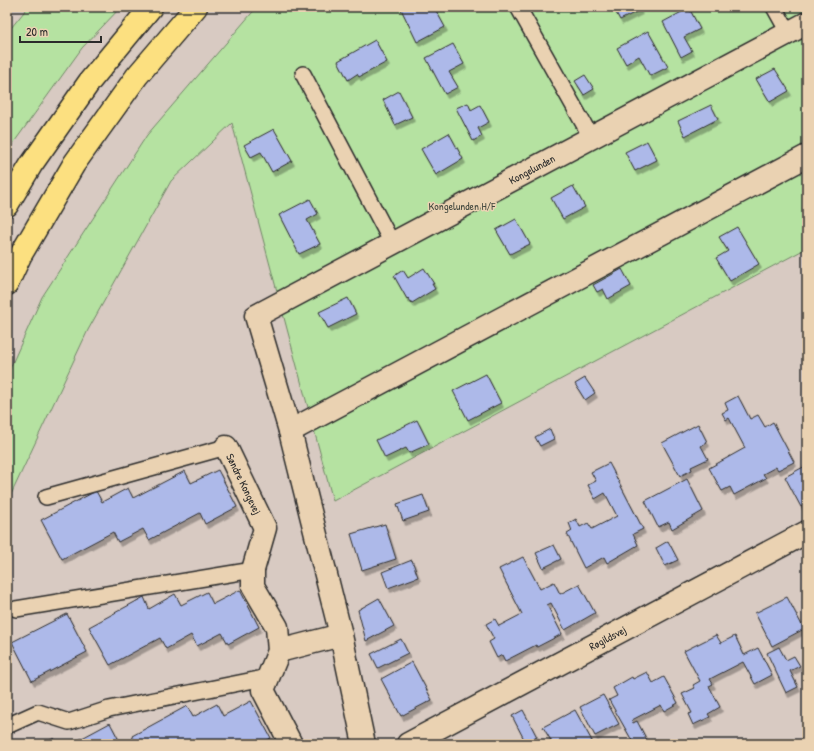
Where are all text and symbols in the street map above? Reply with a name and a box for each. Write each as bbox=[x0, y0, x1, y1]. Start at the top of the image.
scale bar bbox=[20, 18, 101, 44]
text: 20 m bbox=[26, 23, 48, 40]
street label: Kongelunden bbox=[506, 151, 557, 187]
park label: Kongelunden H/F bbox=[429, 199, 496, 213]
street label: Søndre Kongevej bbox=[223, 451, 264, 517]
street label: Røgildsvej bbox=[587, 622, 628, 653]

